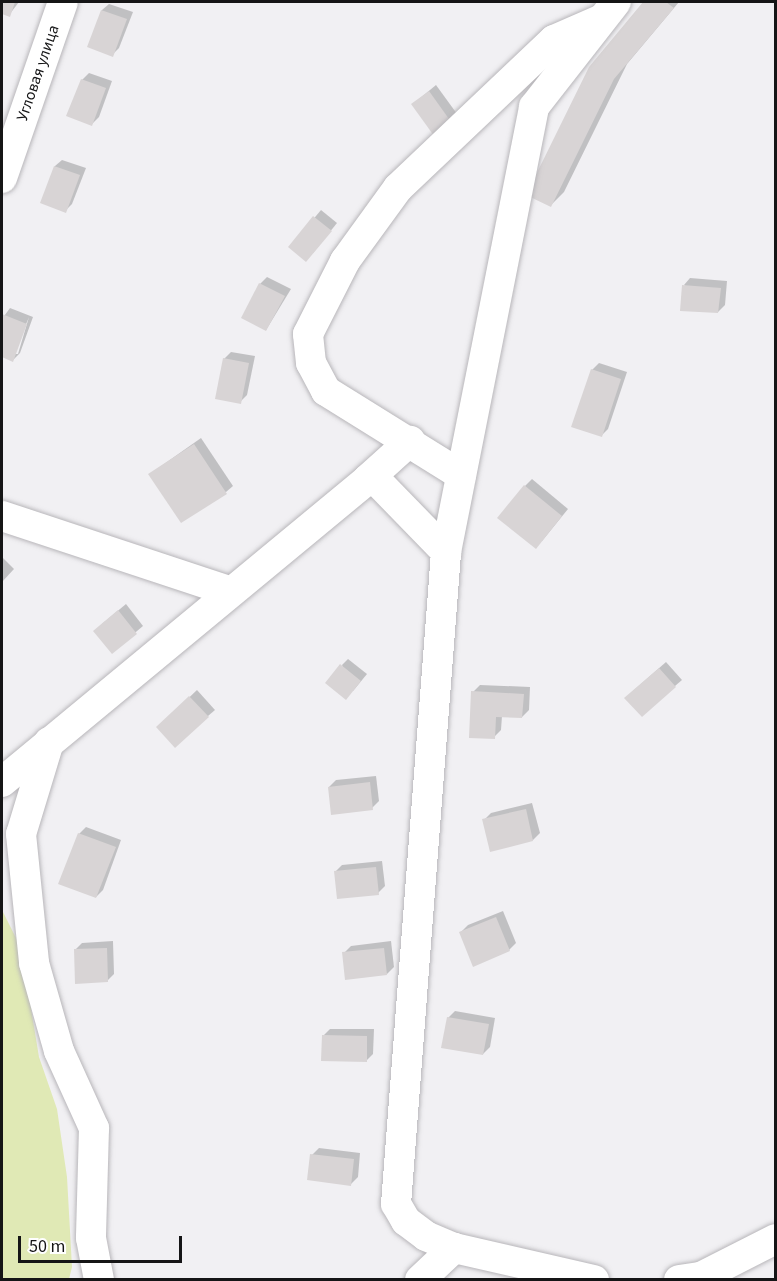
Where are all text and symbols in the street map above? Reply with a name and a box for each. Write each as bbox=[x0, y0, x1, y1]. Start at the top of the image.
street label: Угловая улица bbox=[13, 23, 63, 123]
scale bar bbox=[21, 1224, 184, 1262]
text: 50 m bbox=[29, 1234, 65, 1259]

